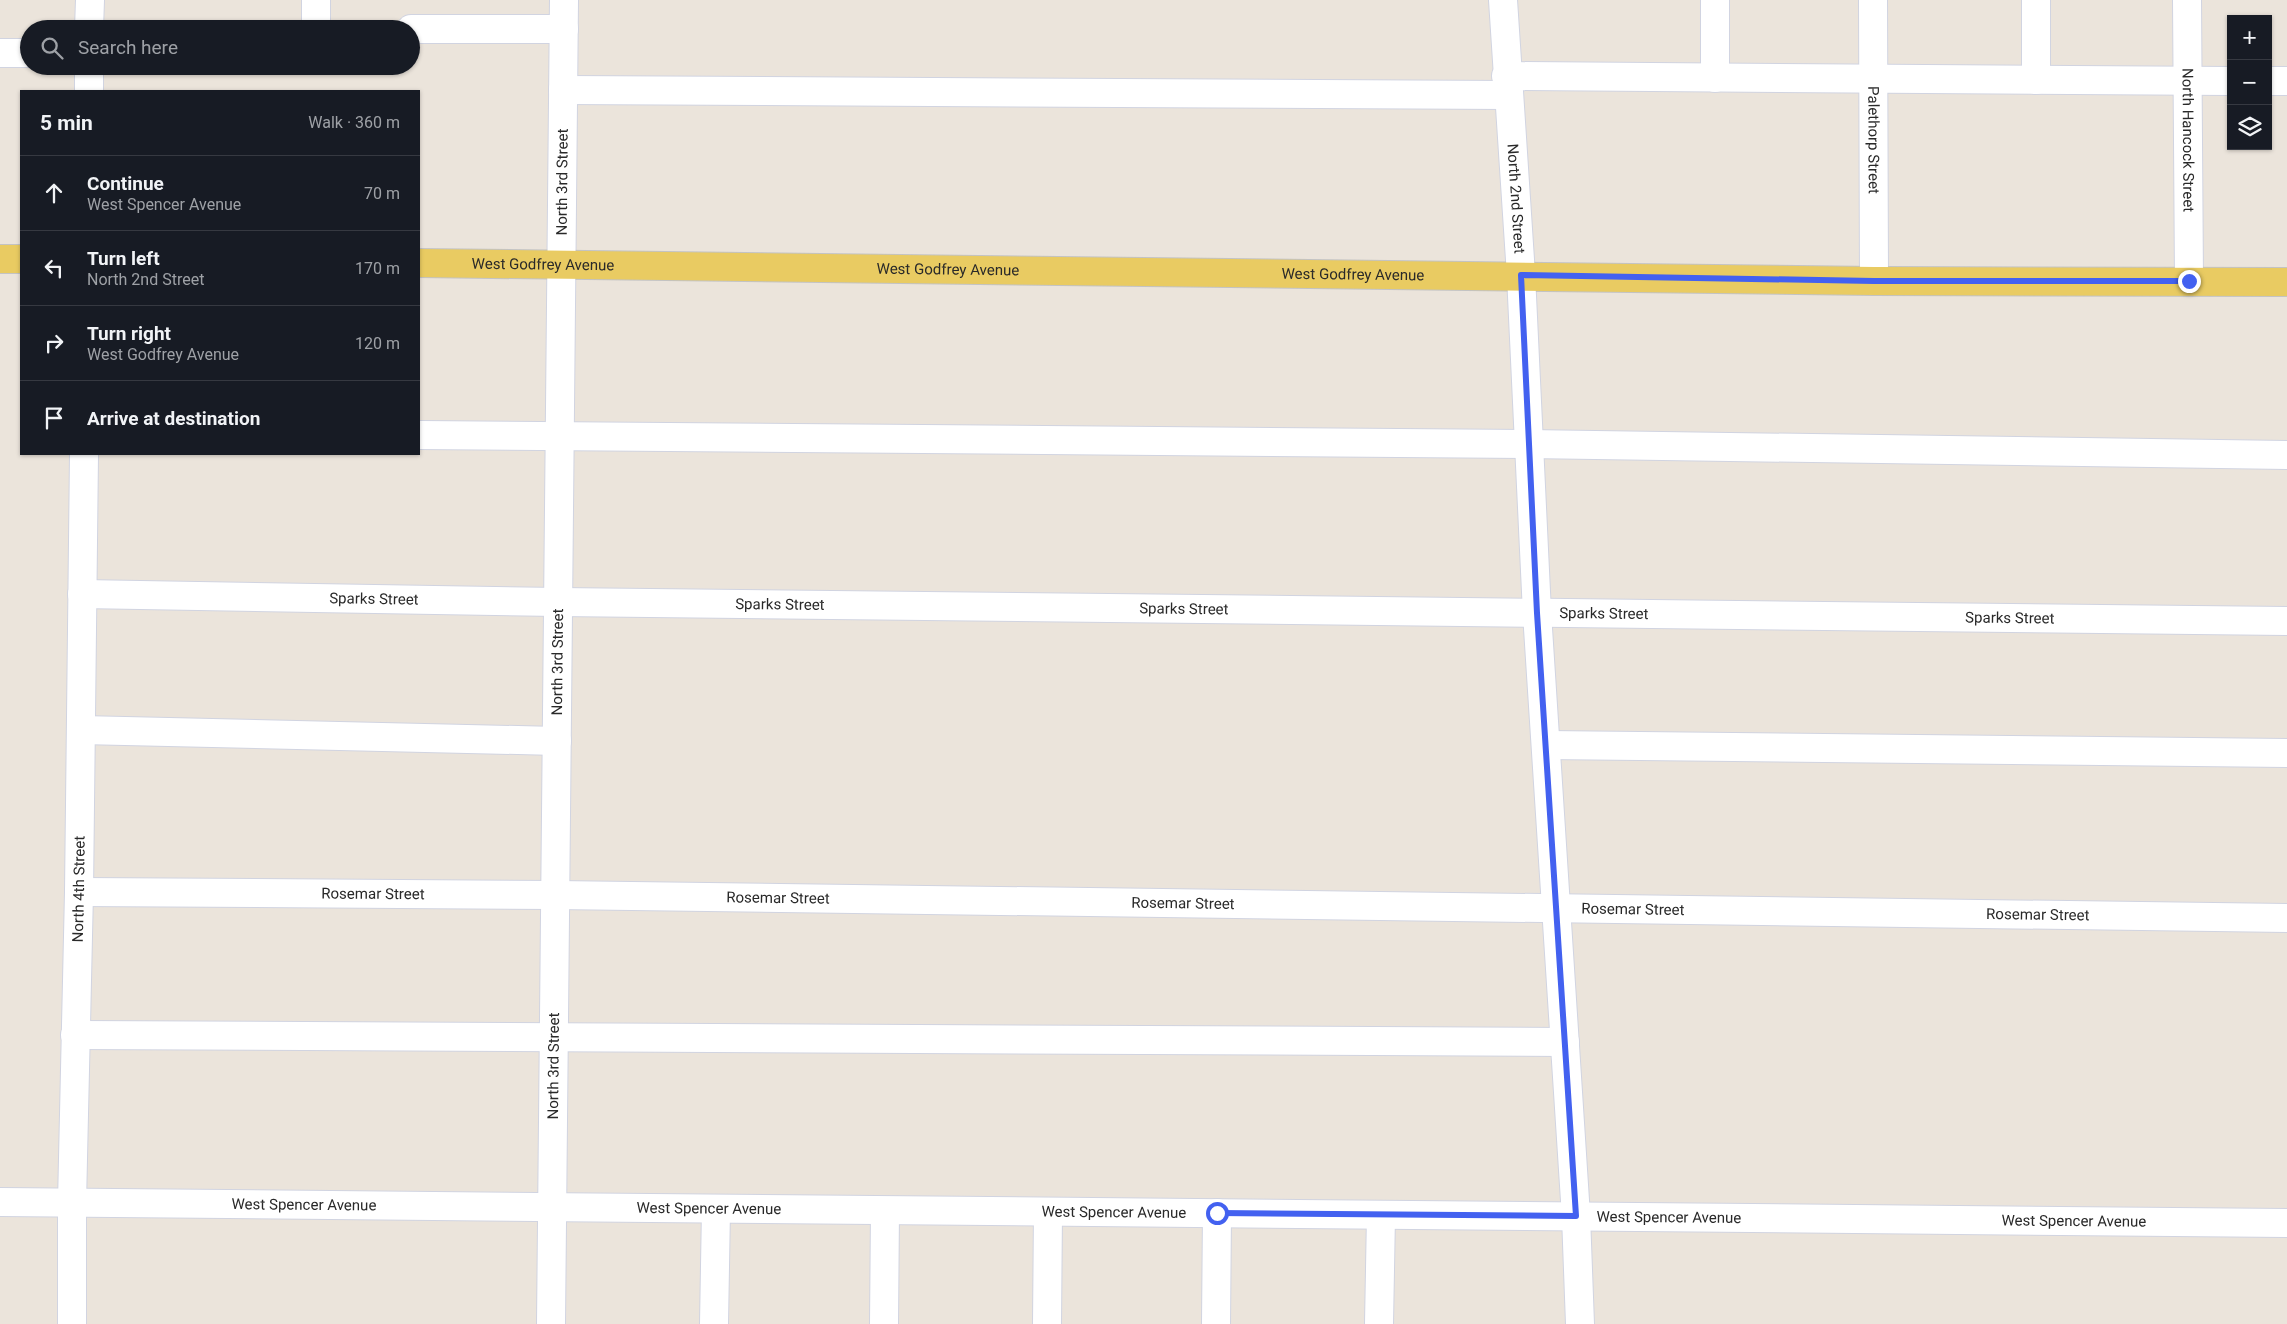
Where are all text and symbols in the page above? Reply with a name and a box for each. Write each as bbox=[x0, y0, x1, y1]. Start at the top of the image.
map controls bbox=[2227, 15, 2272, 150]
button: + bbox=[2227, 15, 2272, 60]
search box bbox=[20, 20, 420, 75]
icon: search bbox=[38, 34, 66, 62]
text: Search here bbox=[78, 36, 178, 59]
button: − bbox=[2227, 60, 2272, 105]
street label: North Hancock Street bbox=[2178, 68, 2198, 212]
street label: Palethorp Street bbox=[1864, 86, 1883, 194]
button: layers bbox=[2227, 105, 2272, 150]
text: 5 min bbox=[40, 111, 93, 135]
text: Walk · 360 m bbox=[308, 113, 400, 132]
street label: North 3rd Street bbox=[553, 128, 572, 236]
street label: North 2nd Street bbox=[1503, 143, 1529, 254]
text: Continue bbox=[87, 172, 164, 195]
icon: ahead bbox=[40, 179, 68, 207]
text: 70 m bbox=[364, 184, 400, 203]
text: West Spencer Avenue bbox=[87, 195, 241, 214]
text: Turn left bbox=[87, 247, 160, 270]
icon: left bbox=[40, 254, 68, 282]
street label: West Godfrey Avenue bbox=[472, 255, 614, 274]
text: 170 m bbox=[355, 259, 400, 278]
street label: West Godfrey Avenue bbox=[877, 260, 1019, 279]
street label: West Godfrey Avenue bbox=[1281, 265, 1424, 284]
text: North 2nd Street bbox=[87, 270, 204, 289]
route end bbox=[2178, 270, 2201, 293]
text: Turn right bbox=[87, 322, 171, 345]
icon: right bbox=[40, 329, 68, 357]
text: 120 m bbox=[355, 334, 400, 353]
text: West Godfrey Avenue bbox=[87, 345, 239, 364]
icon: arrive bbox=[40, 404, 68, 432]
text: Arrive at destination bbox=[87, 407, 260, 430]
street label: Sparks Street bbox=[329, 589, 419, 609]
street label: Sparks Street bbox=[735, 595, 825, 614]
street label: Sparks Street bbox=[1139, 599, 1229, 618]
street label: Sparks Street bbox=[1559, 604, 1649, 623]
street label: North 3rd Street bbox=[548, 608, 567, 716]
street label: Sparks Street bbox=[1965, 608, 2055, 627]
street label: North 4th Street bbox=[69, 836, 89, 943]
street label: Rosemar Street bbox=[321, 885, 425, 903]
street label: Rosemar Street bbox=[726, 888, 830, 908]
street label: Rosemar Street bbox=[1131, 894, 1235, 913]
street label: Rosemar Street bbox=[1581, 900, 1685, 919]
street label: Rosemar Street bbox=[1986, 905, 2090, 924]
street label: North 3rd Street bbox=[544, 1012, 563, 1120]
street label: West Spencer Avenue bbox=[231, 1195, 377, 1214]
street label: West Spencer Avenue bbox=[636, 1199, 782, 1218]
route start bbox=[1206, 1202, 1229, 1225]
street label: West Spencer Avenue bbox=[1041, 1203, 1186, 1222]
street label: West Spencer Avenue bbox=[1596, 1208, 1741, 1227]
street label: West Spencer Avenue bbox=[2001, 1211, 2146, 1231]

